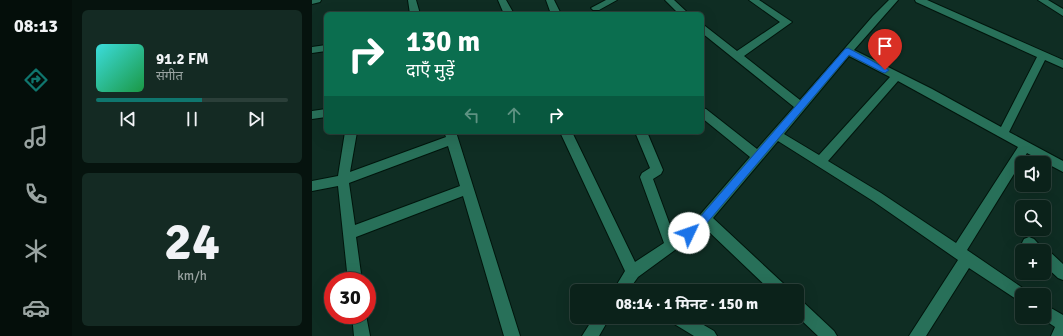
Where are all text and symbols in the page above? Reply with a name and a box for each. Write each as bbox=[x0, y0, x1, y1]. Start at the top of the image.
text: 08:13 bbox=[14, 15, 58, 37]
text: 130 m bbox=[406, 25, 480, 59]
icon: right bbox=[340, 28, 392, 80]
pin bbox=[868, 29, 902, 70]
icon: arrive bbox=[874, 35, 896, 57]
text: 91.2 FM bbox=[156, 50, 208, 68]
text: दाएँ मुड़ें bbox=[406, 59, 455, 81]
icon: directions bbox=[22, 66, 50, 94]
text: संगीत bbox=[156, 68, 183, 84]
icon: left bbox=[461, 104, 483, 126]
icon: ahead bbox=[503, 104, 525, 126]
icon: right bbox=[545, 104, 567, 126]
icon: previous bbox=[117, 108, 139, 130]
icon: pause bbox=[181, 108, 203, 130]
icon: next bbox=[245, 108, 267, 130]
icon: music bbox=[22, 123, 50, 151]
map controls bbox=[1015, 156, 1051, 324]
button: sound bbox=[1015, 156, 1051, 192]
icon: phone bbox=[22, 180, 50, 208]
button: search bbox=[1015, 200, 1051, 236]
text: 24 bbox=[164, 210, 220, 274]
position arrow bbox=[668, 212, 710, 254]
icon: climate bbox=[22, 237, 50, 265]
button: + bbox=[1015, 244, 1051, 280]
text: km/h bbox=[177, 268, 207, 284]
speed limit sign: 30 bbox=[324, 272, 376, 324]
button: − bbox=[1015, 288, 1051, 324]
icon: car bbox=[22, 294, 50, 322]
text: 08:14 · 1 मिनट · 150 m bbox=[616, 295, 758, 313]

